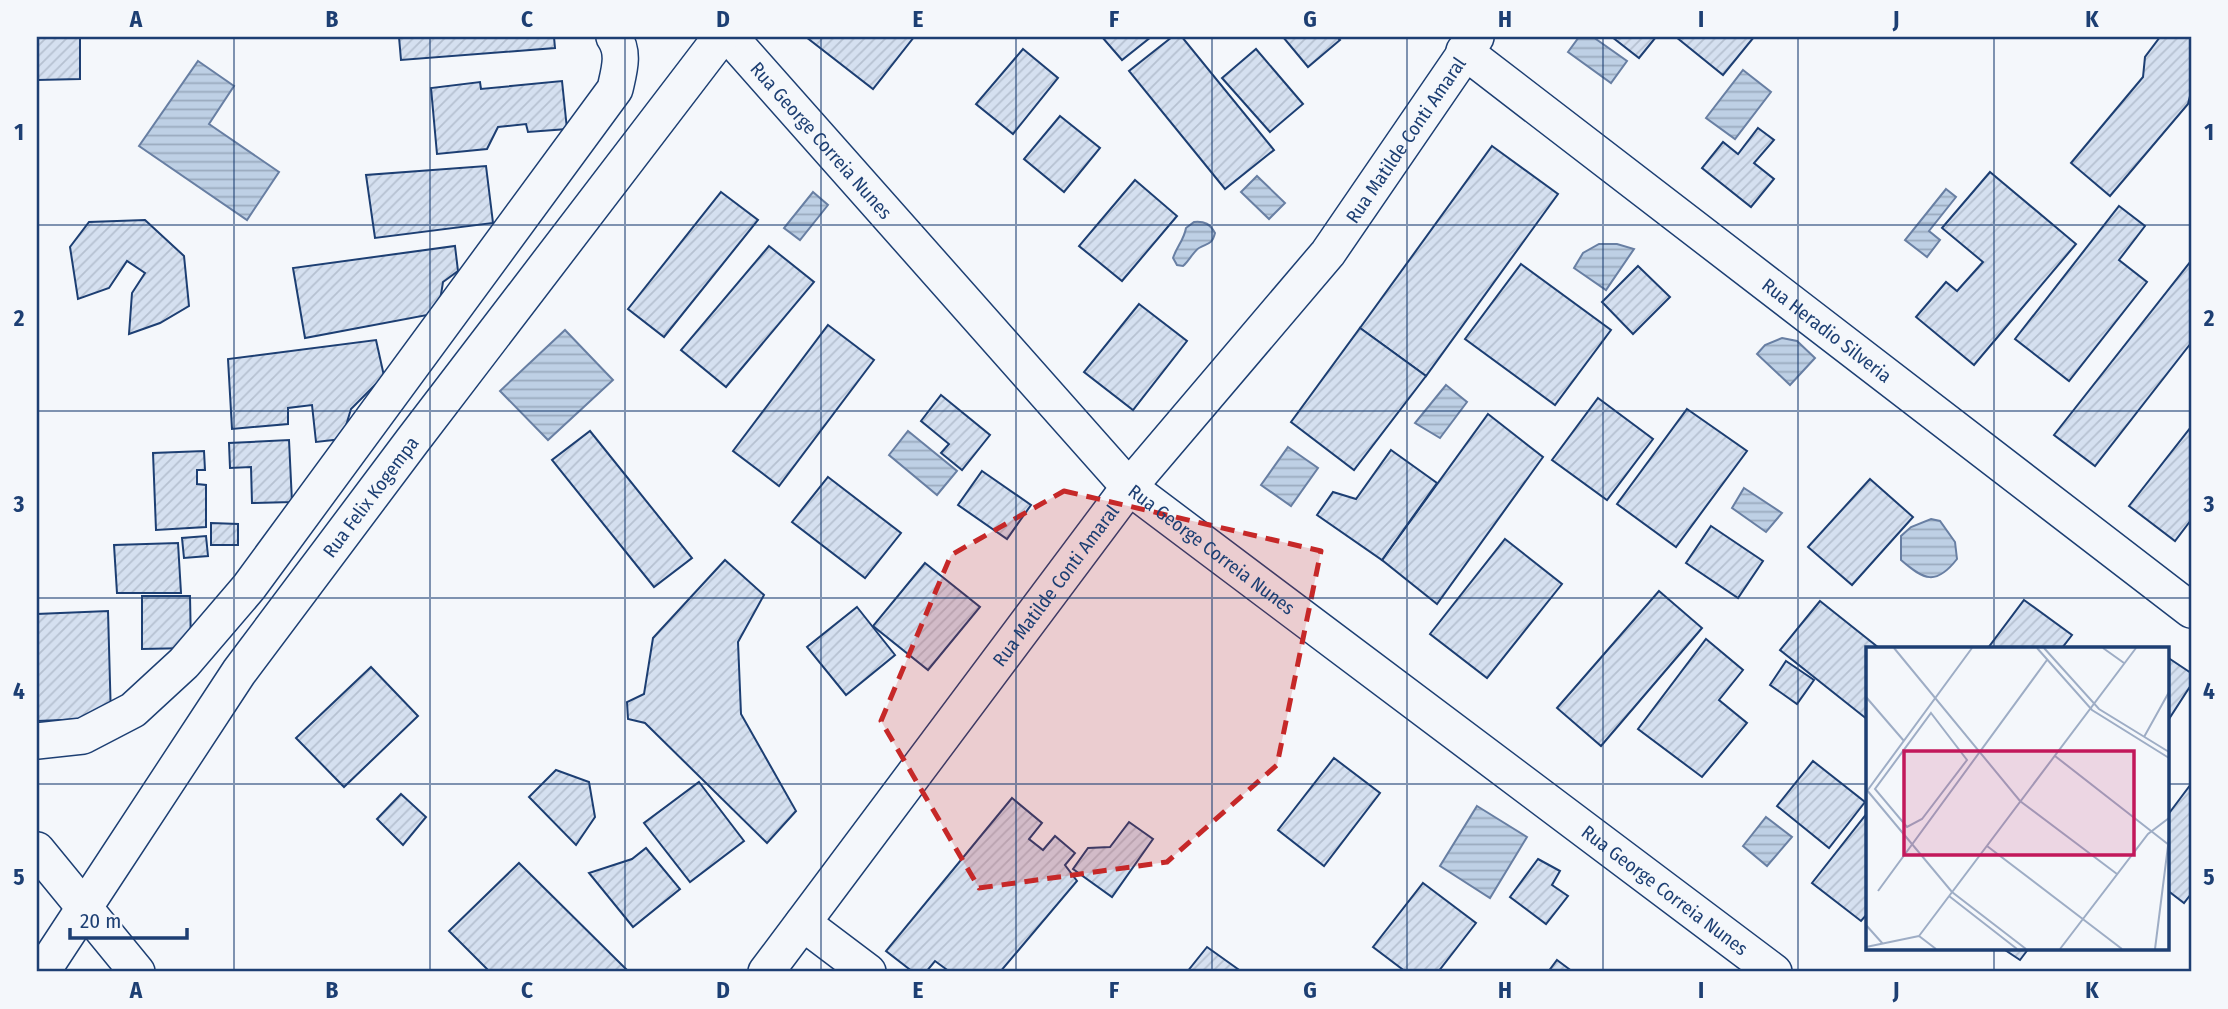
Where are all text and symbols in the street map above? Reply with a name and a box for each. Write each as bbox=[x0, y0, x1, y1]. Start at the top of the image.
text: A bbox=[129, 5, 143, 33]
text: B bbox=[326, 5, 339, 33]
text: C bbox=[521, 5, 533, 33]
text: D bbox=[716, 5, 730, 33]
text: E bbox=[913, 5, 924, 33]
text: F bbox=[1109, 5, 1119, 33]
text: G bbox=[1303, 5, 1317, 33]
text: H bbox=[1498, 5, 1512, 33]
text: I bbox=[1698, 5, 1704, 33]
text: J bbox=[1892, 5, 1899, 33]
text: K bbox=[2085, 5, 2099, 33]
street label: Rua Matilde Conti Amaral bbox=[1341, 53, 1470, 227]
street label: Rua George Correia Nunes bbox=[746, 57, 897, 224]
text: 1 bbox=[14, 118, 24, 146]
text: 1 bbox=[2204, 118, 2214, 146]
street label: Rua Heradio Silveria bbox=[1758, 273, 1896, 387]
text: 2 bbox=[13, 304, 25, 332]
text: 2 bbox=[2203, 304, 2215, 332]
street label: Rua Felix Kogempa bbox=[318, 432, 423, 562]
street label: Rua George Correia Nunes bbox=[1124, 479, 1300, 619]
text: 3 bbox=[13, 490, 25, 518]
text: 3 bbox=[2203, 490, 2215, 518]
street label: Rua Matilde Conti Amaral bbox=[988, 500, 1123, 671]
inset map bbox=[1866, 647, 2168, 950]
text: 4 bbox=[13, 677, 25, 705]
text: 4 bbox=[2203, 677, 2215, 705]
street label: Rua George Correia Nunes bbox=[1577, 820, 1753, 960]
text: 5 bbox=[13, 863, 25, 891]
text: 5 bbox=[2203, 863, 2215, 891]
scale bar bbox=[70, 897, 187, 941]
text: 20 m bbox=[80, 908, 121, 934]
text: A bbox=[129, 976, 143, 1004]
text: B bbox=[326, 976, 339, 1004]
text: C bbox=[521, 976, 533, 1004]
text: D bbox=[716, 976, 730, 1004]
text: E bbox=[913, 976, 924, 1004]
text: F bbox=[1109, 976, 1119, 1004]
text: G bbox=[1303, 976, 1317, 1004]
text: H bbox=[1498, 976, 1512, 1004]
text: I bbox=[1698, 976, 1704, 1004]
text: J bbox=[1892, 976, 1899, 1004]
text: K bbox=[2085, 976, 2099, 1004]

